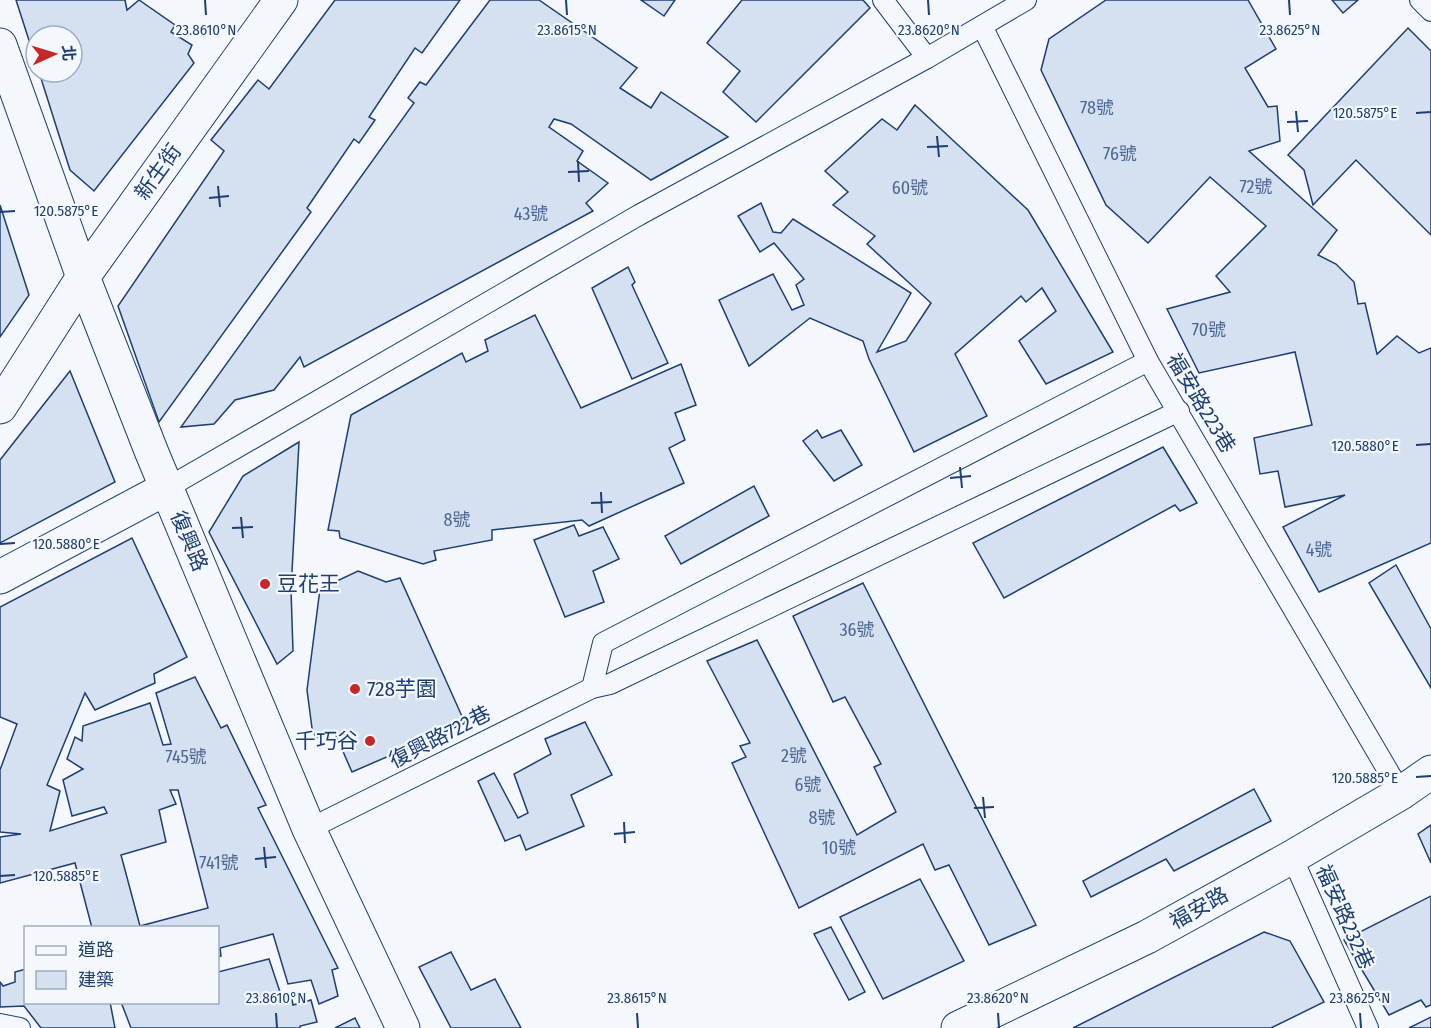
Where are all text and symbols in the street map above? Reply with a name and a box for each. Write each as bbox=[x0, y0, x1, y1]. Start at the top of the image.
text: 23.8610°N bbox=[176, 21, 236, 39]
text: 23.8615°N bbox=[537, 21, 597, 39]
text: 23.8620°N bbox=[898, 21, 960, 39]
text: 23.8625°N bbox=[1260, 21, 1320, 39]
north arrow bbox=[24, 24, 84, 84]
text: 北 bbox=[58, 44, 79, 62]
house number: 78號 bbox=[1080, 97, 1114, 119]
text: 120.5875°E bbox=[1333, 104, 1397, 122]
street label: 新生街 bbox=[129, 139, 187, 205]
house number: 76號 bbox=[1103, 143, 1137, 165]
house number: 72號 bbox=[1239, 176, 1273, 198]
house number: 60號 bbox=[892, 177, 928, 199]
text: 120.5875°E bbox=[34, 202, 98, 220]
house number: 43號 bbox=[514, 203, 548, 225]
house number: 70號 bbox=[1192, 319, 1226, 341]
street label: 福安路223巷 bbox=[1161, 348, 1241, 458]
text: 120.5880°E bbox=[1331, 437, 1399, 455]
street label: 復興路 bbox=[165, 507, 213, 575]
house number: 8號 bbox=[444, 509, 471, 531]
text: 120.5880°E bbox=[32, 535, 100, 553]
house number: 4號 bbox=[1306, 539, 1332, 561]
place label: 豆花王 bbox=[277, 571, 340, 597]
marker: 豆花王 bbox=[258, 577, 272, 591]
house number: 36號 bbox=[839, 619, 875, 641]
place label: 728芋園 bbox=[367, 676, 437, 702]
marker: 728芋園 bbox=[348, 682, 362, 696]
street label: 復興路722巷 bbox=[385, 700, 495, 774]
place label: 千巧谷 bbox=[295, 728, 358, 754]
marker: 千巧谷 bbox=[363, 734, 377, 748]
house number: 2號 bbox=[781, 745, 807, 767]
house number: 745號 bbox=[165, 746, 207, 768]
text: 120.5885°E bbox=[1332, 769, 1398, 787]
house number: 6號 bbox=[795, 774, 821, 796]
house number: 8號 bbox=[809, 807, 836, 829]
house number: 10號 bbox=[822, 837, 856, 859]
house number: 741號 bbox=[199, 852, 239, 874]
street label: 福安路232巷 bbox=[1310, 861, 1380, 973]
text: 120.5885°E bbox=[33, 867, 99, 885]
street label: 福安路 bbox=[1165, 881, 1233, 935]
legend bbox=[24, 926, 219, 1004]
text: 道路 bbox=[78, 939, 114, 961]
text: 建築 bbox=[78, 969, 114, 991]
text: 23.8610°N bbox=[246, 989, 306, 1007]
text: 23.8615°N bbox=[607, 989, 667, 1007]
text: 23.8620°N bbox=[967, 989, 1029, 1007]
text: 23.8625°N bbox=[1330, 989, 1390, 1007]

